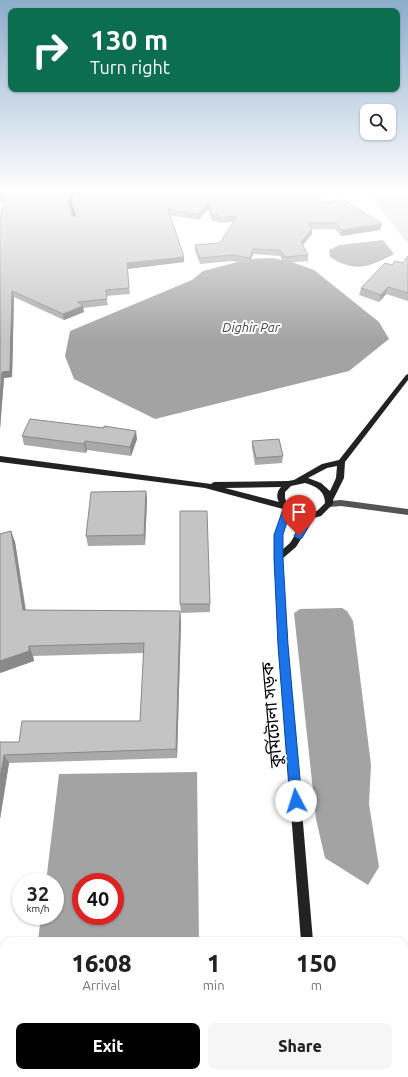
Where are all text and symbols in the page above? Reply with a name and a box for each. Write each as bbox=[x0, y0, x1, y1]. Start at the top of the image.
icon: right bbox=[24, 24, 76, 76]
text: 130 m bbox=[90, 24, 168, 55]
text: Turn right bbox=[90, 57, 170, 77]
map controls bbox=[360, 104, 396, 140]
button: search bbox=[360, 104, 396, 140]
water label: Dighir Par bbox=[222, 320, 281, 334]
pin bbox=[282, 495, 316, 536]
icon: arrive bbox=[288, 501, 310, 523]
street label: কুর্মিটোলা সড়ক bbox=[256, 661, 287, 770]
position arrow bbox=[275, 780, 317, 822]
speed limit sign: 40 bbox=[72, 873, 124, 925]
text: 32 bbox=[27, 882, 49, 905]
text: km/h bbox=[26, 903, 50, 914]
text: 16:08 bbox=[71, 950, 131, 977]
text: 1 bbox=[207, 950, 220, 977]
text: 150 bbox=[296, 950, 337, 977]
text: Arrival bbox=[82, 978, 120, 992]
text: min bbox=[203, 978, 225, 992]
text: m bbox=[311, 978, 322, 992]
button: Exit bbox=[16, 1023, 200, 1069]
button: Share bbox=[208, 1023, 392, 1069]

